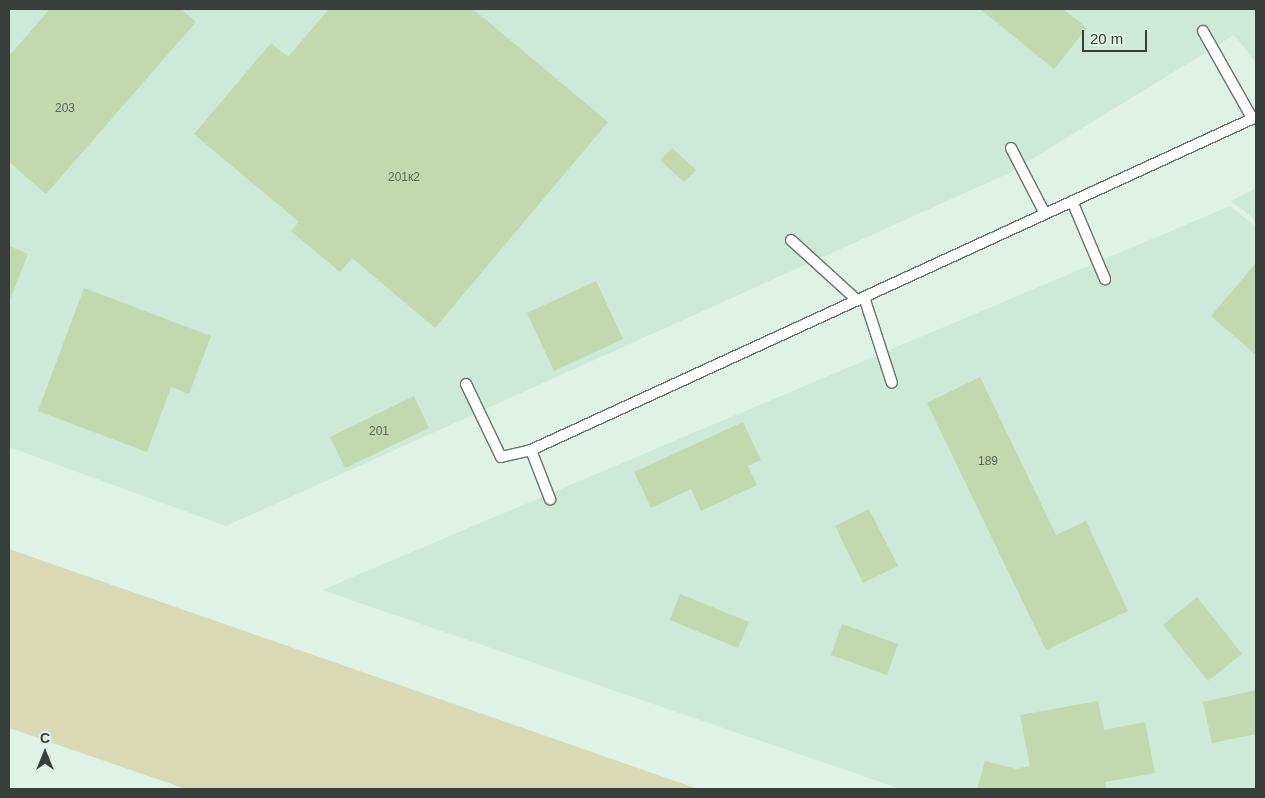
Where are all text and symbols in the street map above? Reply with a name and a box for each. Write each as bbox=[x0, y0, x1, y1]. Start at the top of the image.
scale bar bbox=[1085, 20, 1150, 52]
text: 20 m bbox=[1090, 30, 1123, 47]
house number: 203 bbox=[55, 102, 75, 116]
house number: 201к2 bbox=[388, 171, 420, 185]
house number: 201 bbox=[369, 425, 389, 439]
house number: 189 bbox=[978, 455, 998, 469]
north arrow bbox=[20, 728, 70, 778]
text: С bbox=[40, 730, 50, 746]

